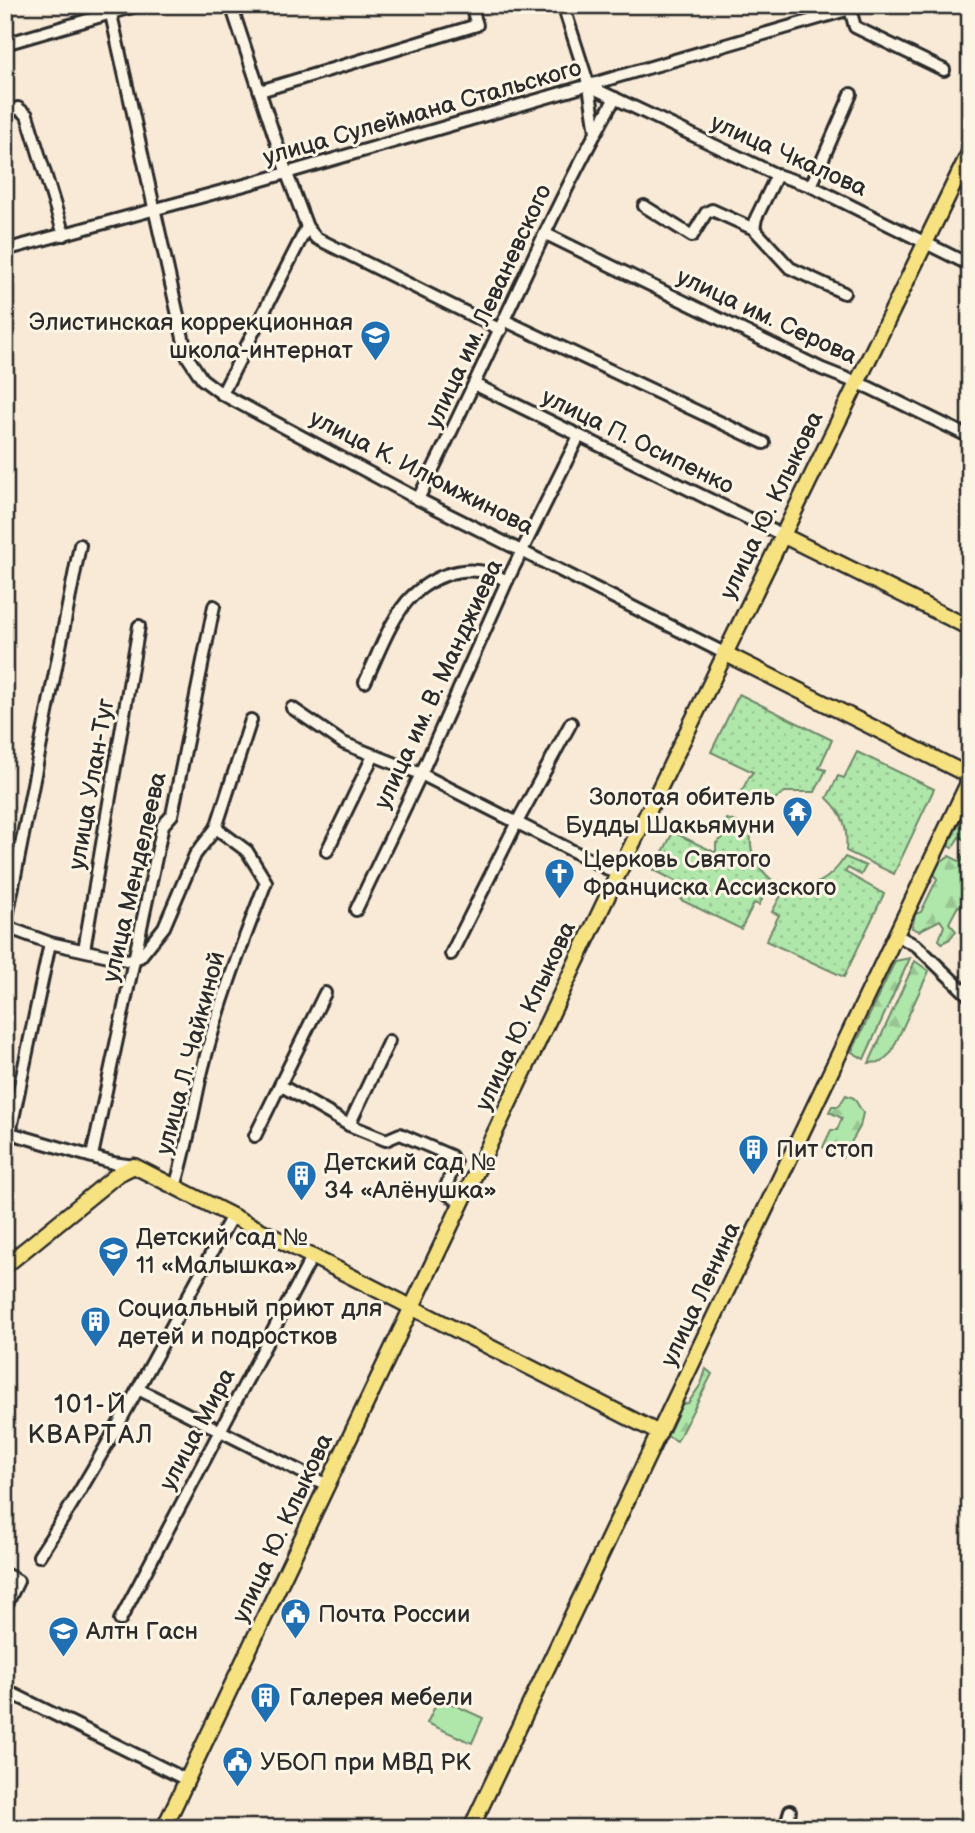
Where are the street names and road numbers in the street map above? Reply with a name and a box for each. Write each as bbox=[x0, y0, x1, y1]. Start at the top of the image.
street label: улица Сулеймана Стальского bbox=[260, 53, 585, 172]
street label: улица Чкалова bbox=[706, 108, 872, 203]
street label: улица им. Леваневского bbox=[419, 179, 558, 433]
street label: улица им. Серова bbox=[672, 262, 862, 371]
street label: улица П. Осипенко bbox=[537, 382, 739, 501]
street label: улица К. Илюмжинова bbox=[305, 403, 539, 542]
street label: улица Ю. Клыкова bbox=[713, 406, 830, 604]
street label: улица им. В. Манджиева bbox=[368, 555, 509, 814]
street label: улица Улан-Туг bbox=[62, 696, 121, 872]
street label: улица Менделеева bbox=[96, 769, 173, 985]
street label: улица Ю. Клыкова bbox=[469, 917, 582, 1116]
street label: улица Л. Чайкиной bbox=[149, 948, 232, 1158]
street label: улица Ленина bbox=[654, 1217, 747, 1371]
street label: улица Мира bbox=[153, 1363, 242, 1495]
street label: улица Ю. Клыкова bbox=[226, 1429, 339, 1628]

